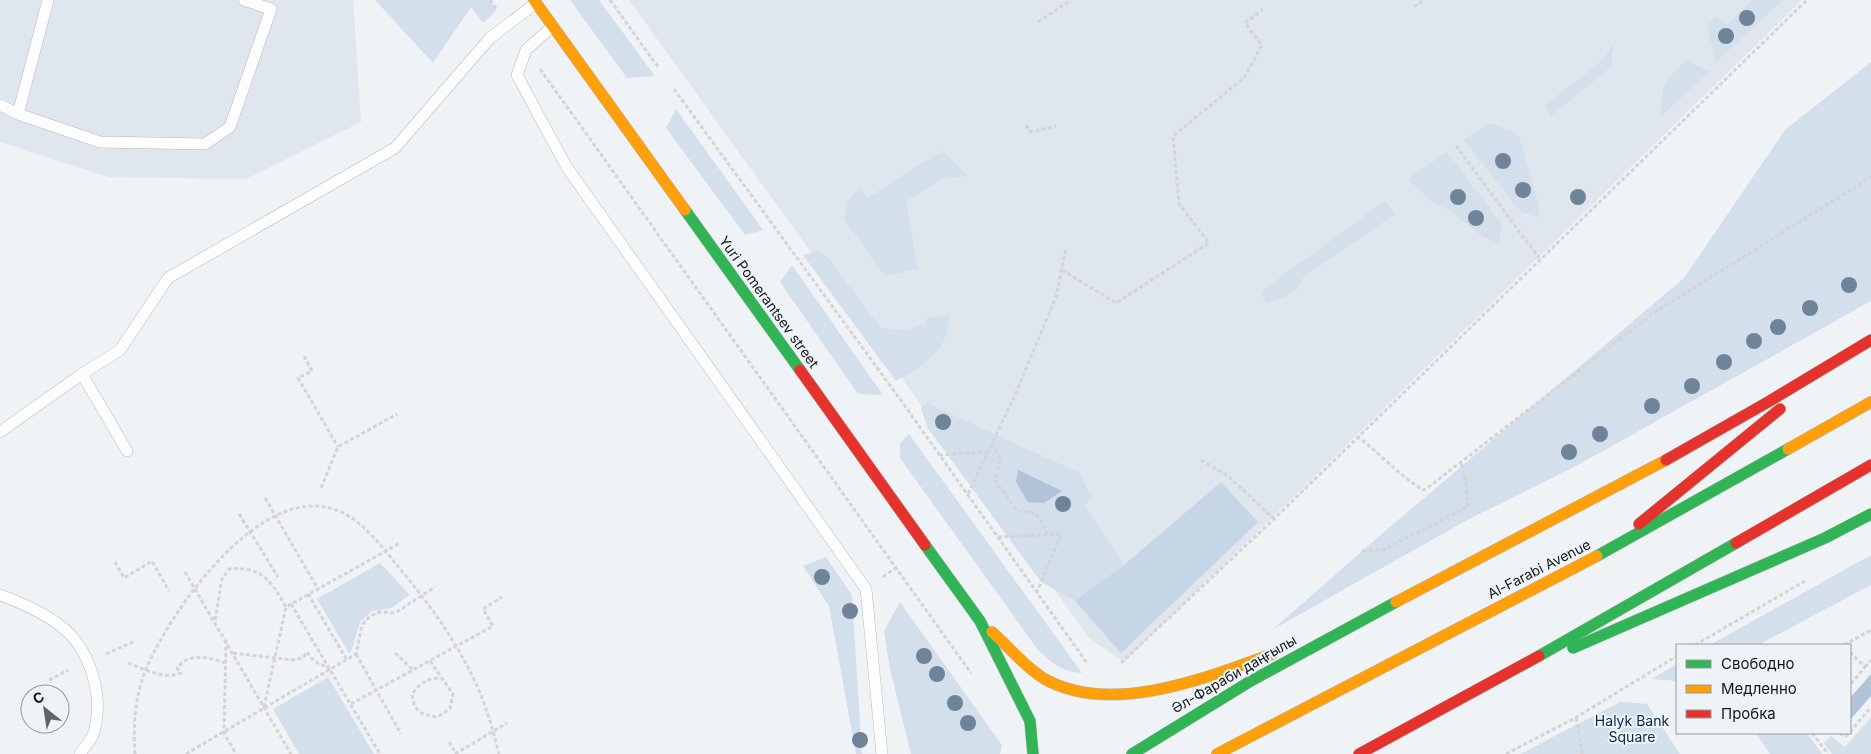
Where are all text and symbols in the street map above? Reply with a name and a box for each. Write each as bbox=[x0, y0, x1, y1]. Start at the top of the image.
street label: Yuri Pomerantsev street bbox=[716, 233, 823, 371]
street label: Al-Farabi Avenue bbox=[1484, 535, 1593, 602]
street label: Әл-Фараби даңғылы bbox=[1168, 631, 1299, 716]
legend bbox=[1676, 644, 1851, 734]
text: Свободно bbox=[1721, 654, 1795, 673]
text: Медленно bbox=[1721, 679, 1797, 698]
north arrow bbox=[20, 684, 70, 734]
text: С bbox=[30, 687, 47, 707]
text: Пробка bbox=[1721, 704, 1776, 723]
park label: Halyk Bank Square bbox=[1595, 712, 1669, 745]

